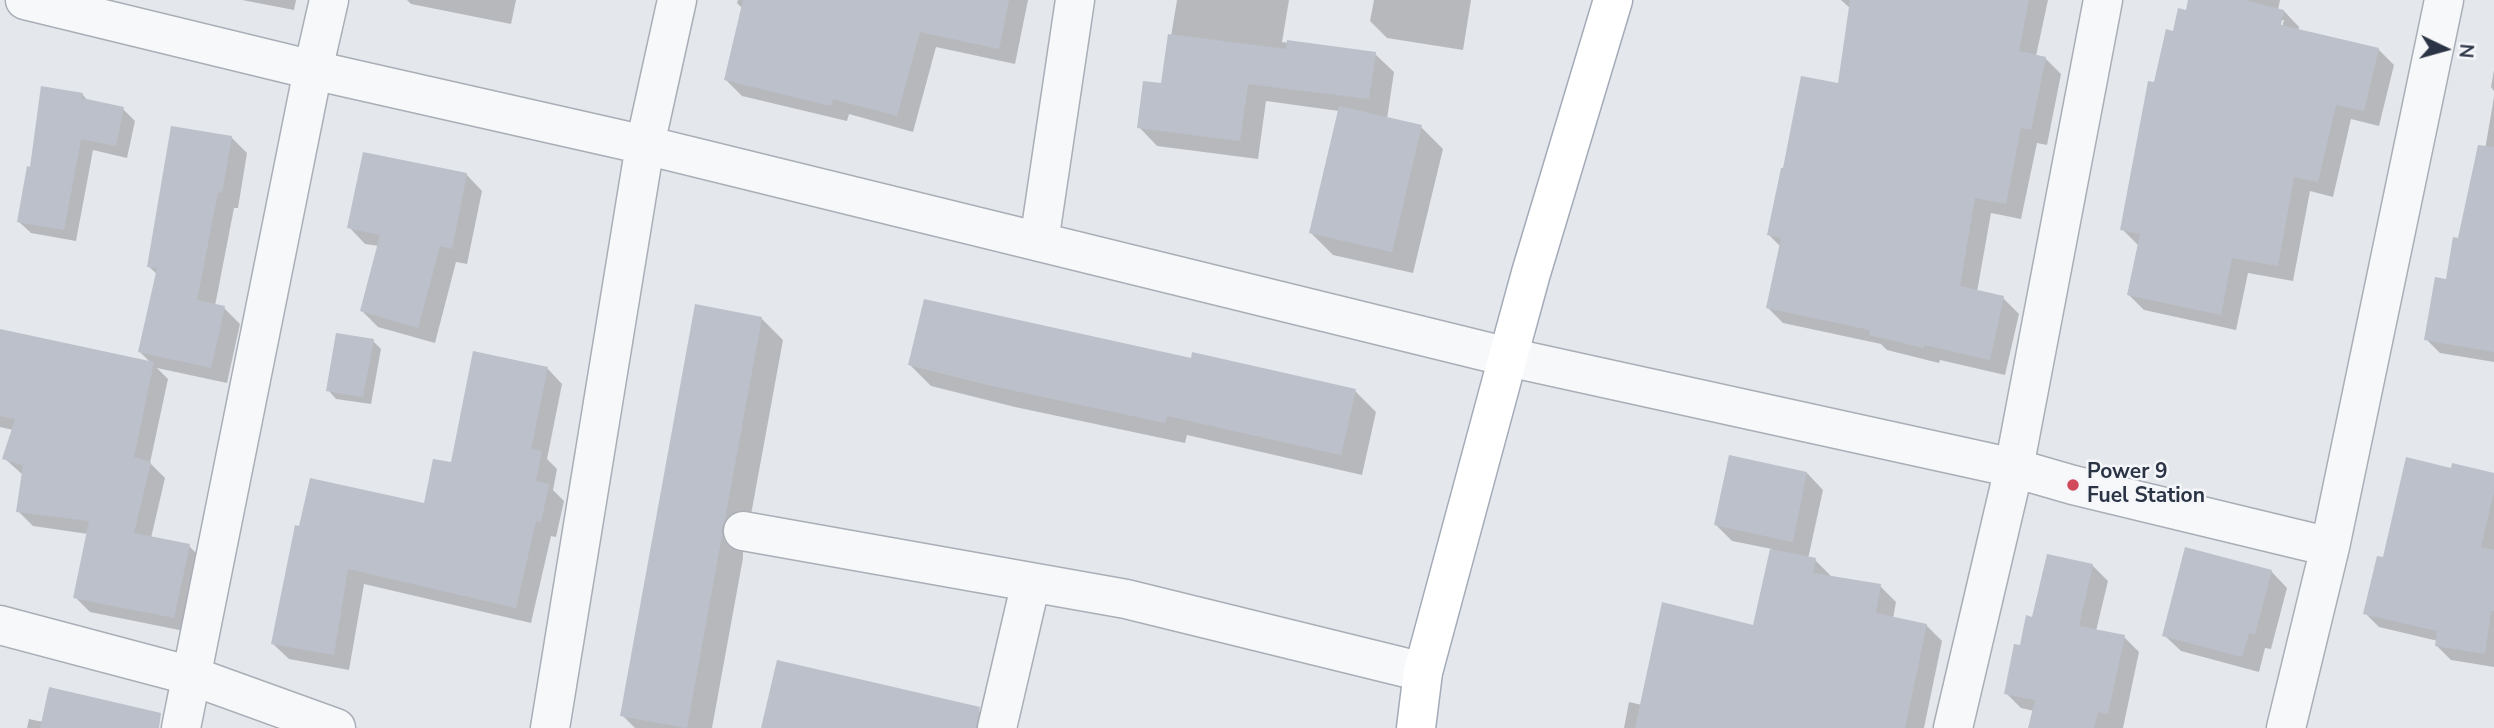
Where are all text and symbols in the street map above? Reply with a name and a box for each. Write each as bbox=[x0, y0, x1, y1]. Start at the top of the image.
north arrow bbox=[2410, 14, 2480, 84]
text: N bbox=[2452, 43, 2479, 59]
place label: Power 9 Fuel Station bbox=[2087, 460, 2205, 510]
marker: Power 9 Fuel Station bbox=[2065, 477, 2081, 493]

